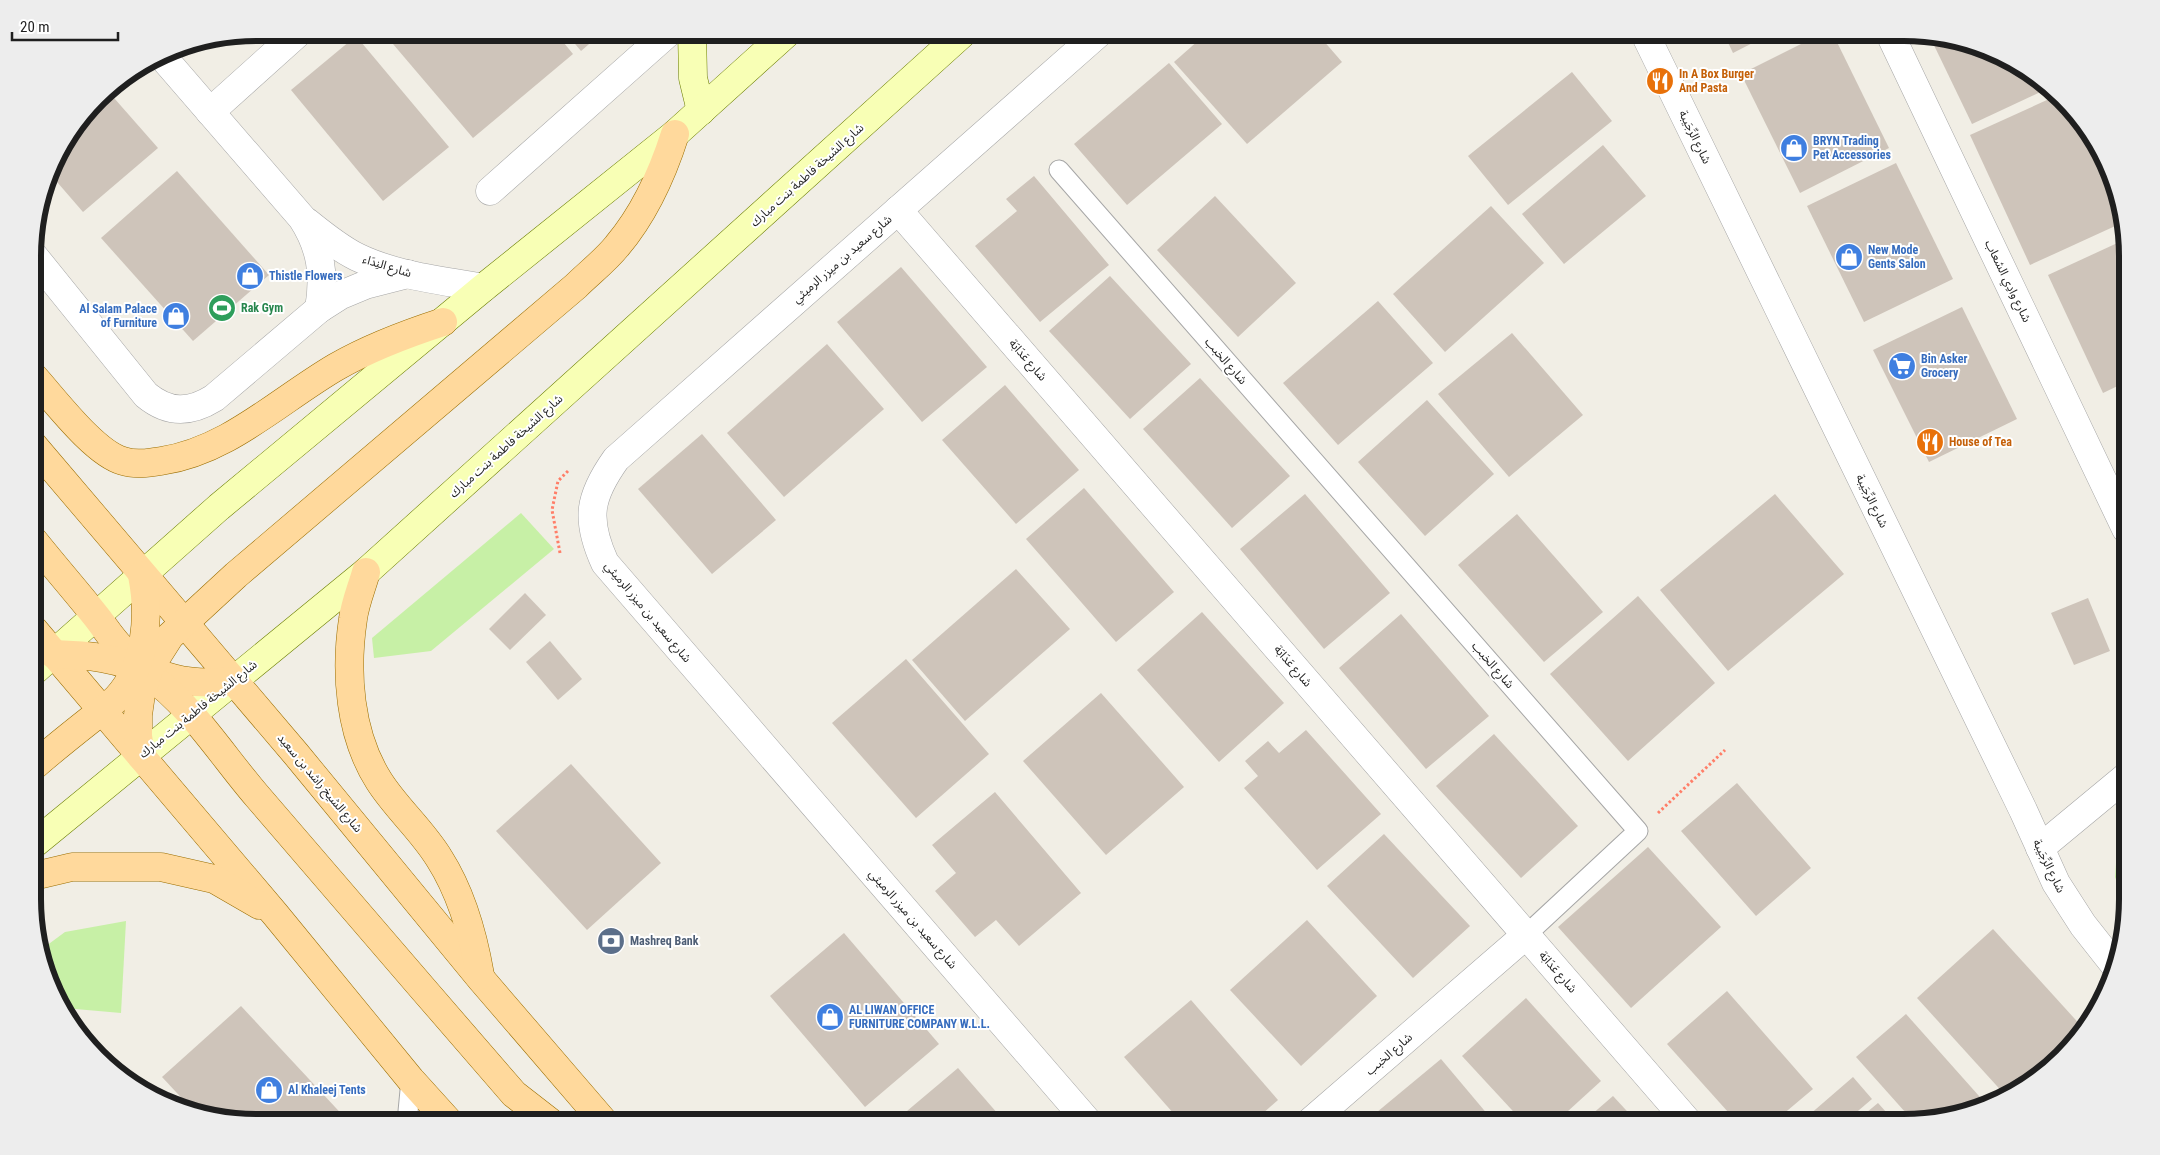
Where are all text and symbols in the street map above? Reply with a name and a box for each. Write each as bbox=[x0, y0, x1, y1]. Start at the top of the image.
scale bar bbox=[12, 10, 119, 42]
text: 20 m bbox=[20, 18, 50, 36]
restaurant icon: In A Box Burger And Pasta bbox=[1645, 66, 1675, 96]
place label: In A Box Burger And Pasta bbox=[1679, 67, 1754, 95]
street label: شارع الرِّجَيبة bbox=[1674, 108, 1714, 167]
street label: شارع الشيخة فاطمة بنت مبارك bbox=[748, 121, 868, 231]
shop icon: BRYN Trading Pet Accessories bbox=[1779, 133, 1809, 163]
place label: BRYN Trading Pet Accessories bbox=[1813, 134, 1891, 162]
street label: شارع سعيد بن ميزر الرميثي bbox=[789, 212, 896, 308]
street label: شارع وادِي الشعاب bbox=[1980, 238, 2034, 326]
shop icon: New Mode Gents Salon bbox=[1834, 242, 1864, 272]
place label: New Mode Gents Salon bbox=[1868, 243, 1926, 271]
street label: شارع النِدَاء bbox=[360, 252, 413, 282]
shop icon: Thistle Flowers bbox=[235, 261, 265, 291]
place label: Thistle Flowers bbox=[269, 269, 343, 283]
sports icon: Rak Gym bbox=[207, 293, 237, 323]
shop icon: Al Salam Palace of Furniture bbox=[161, 301, 191, 331]
place label: Rak Gym bbox=[241, 301, 283, 315]
place label: Al Salam Palace of Furniture bbox=[79, 302, 157, 330]
street label: شارع الخبب bbox=[1201, 335, 1250, 388]
street label: شارع عَدَابَة bbox=[1005, 336, 1050, 385]
supermarket icon: Bin Asker Grocery bbox=[1887, 351, 1917, 381]
place label: Bin Asker Grocery bbox=[1921, 352, 1967, 380]
street label: شارع الشيخة فاطمة بنت مبارك bbox=[447, 392, 567, 502]
restaurant icon: House of Tea bbox=[1915, 427, 1945, 457]
place label: House of Tea bbox=[1949, 435, 2012, 449]
street label: شارع الرِّجَيبة bbox=[1851, 472, 1891, 531]
street label: شارع سعيد بن ميزر الرميثي bbox=[600, 559, 694, 667]
street label: شارع الخبب bbox=[1468, 639, 1517, 692]
street label: شارع عَدَابَة bbox=[1270, 642, 1315, 691]
street label: شارع الشيخة فاطمة بنت مبارك bbox=[136, 657, 261, 762]
street label: شارع الشيخ راشد بن سعيد bbox=[273, 731, 365, 836]
street label: شارع الرِّجَيبة bbox=[2028, 837, 2068, 896]
street label: شارع سعيد بن ميزر الرميثي bbox=[864, 866, 960, 973]
bank icon: Mashreq Bank bbox=[596, 926, 626, 956]
place label: Mashreq Bank bbox=[630, 934, 699, 948]
street label: شارع عَدَابَة bbox=[1535, 948, 1580, 997]
shop icon: AL LIWAN OFFICE FURNITURE COMPANY W.L.L. bbox=[815, 1002, 845, 1032]
place label: AL LIWAN OFFICE FURNITURE COMPANY W.L.L. bbox=[849, 1003, 990, 1031]
street label: شارع الخبب bbox=[1363, 1030, 1416, 1079]
shop icon: Al Khaleej Tents bbox=[254, 1075, 284, 1105]
place label: Al Khaleej Tents bbox=[288, 1083, 366, 1097]

